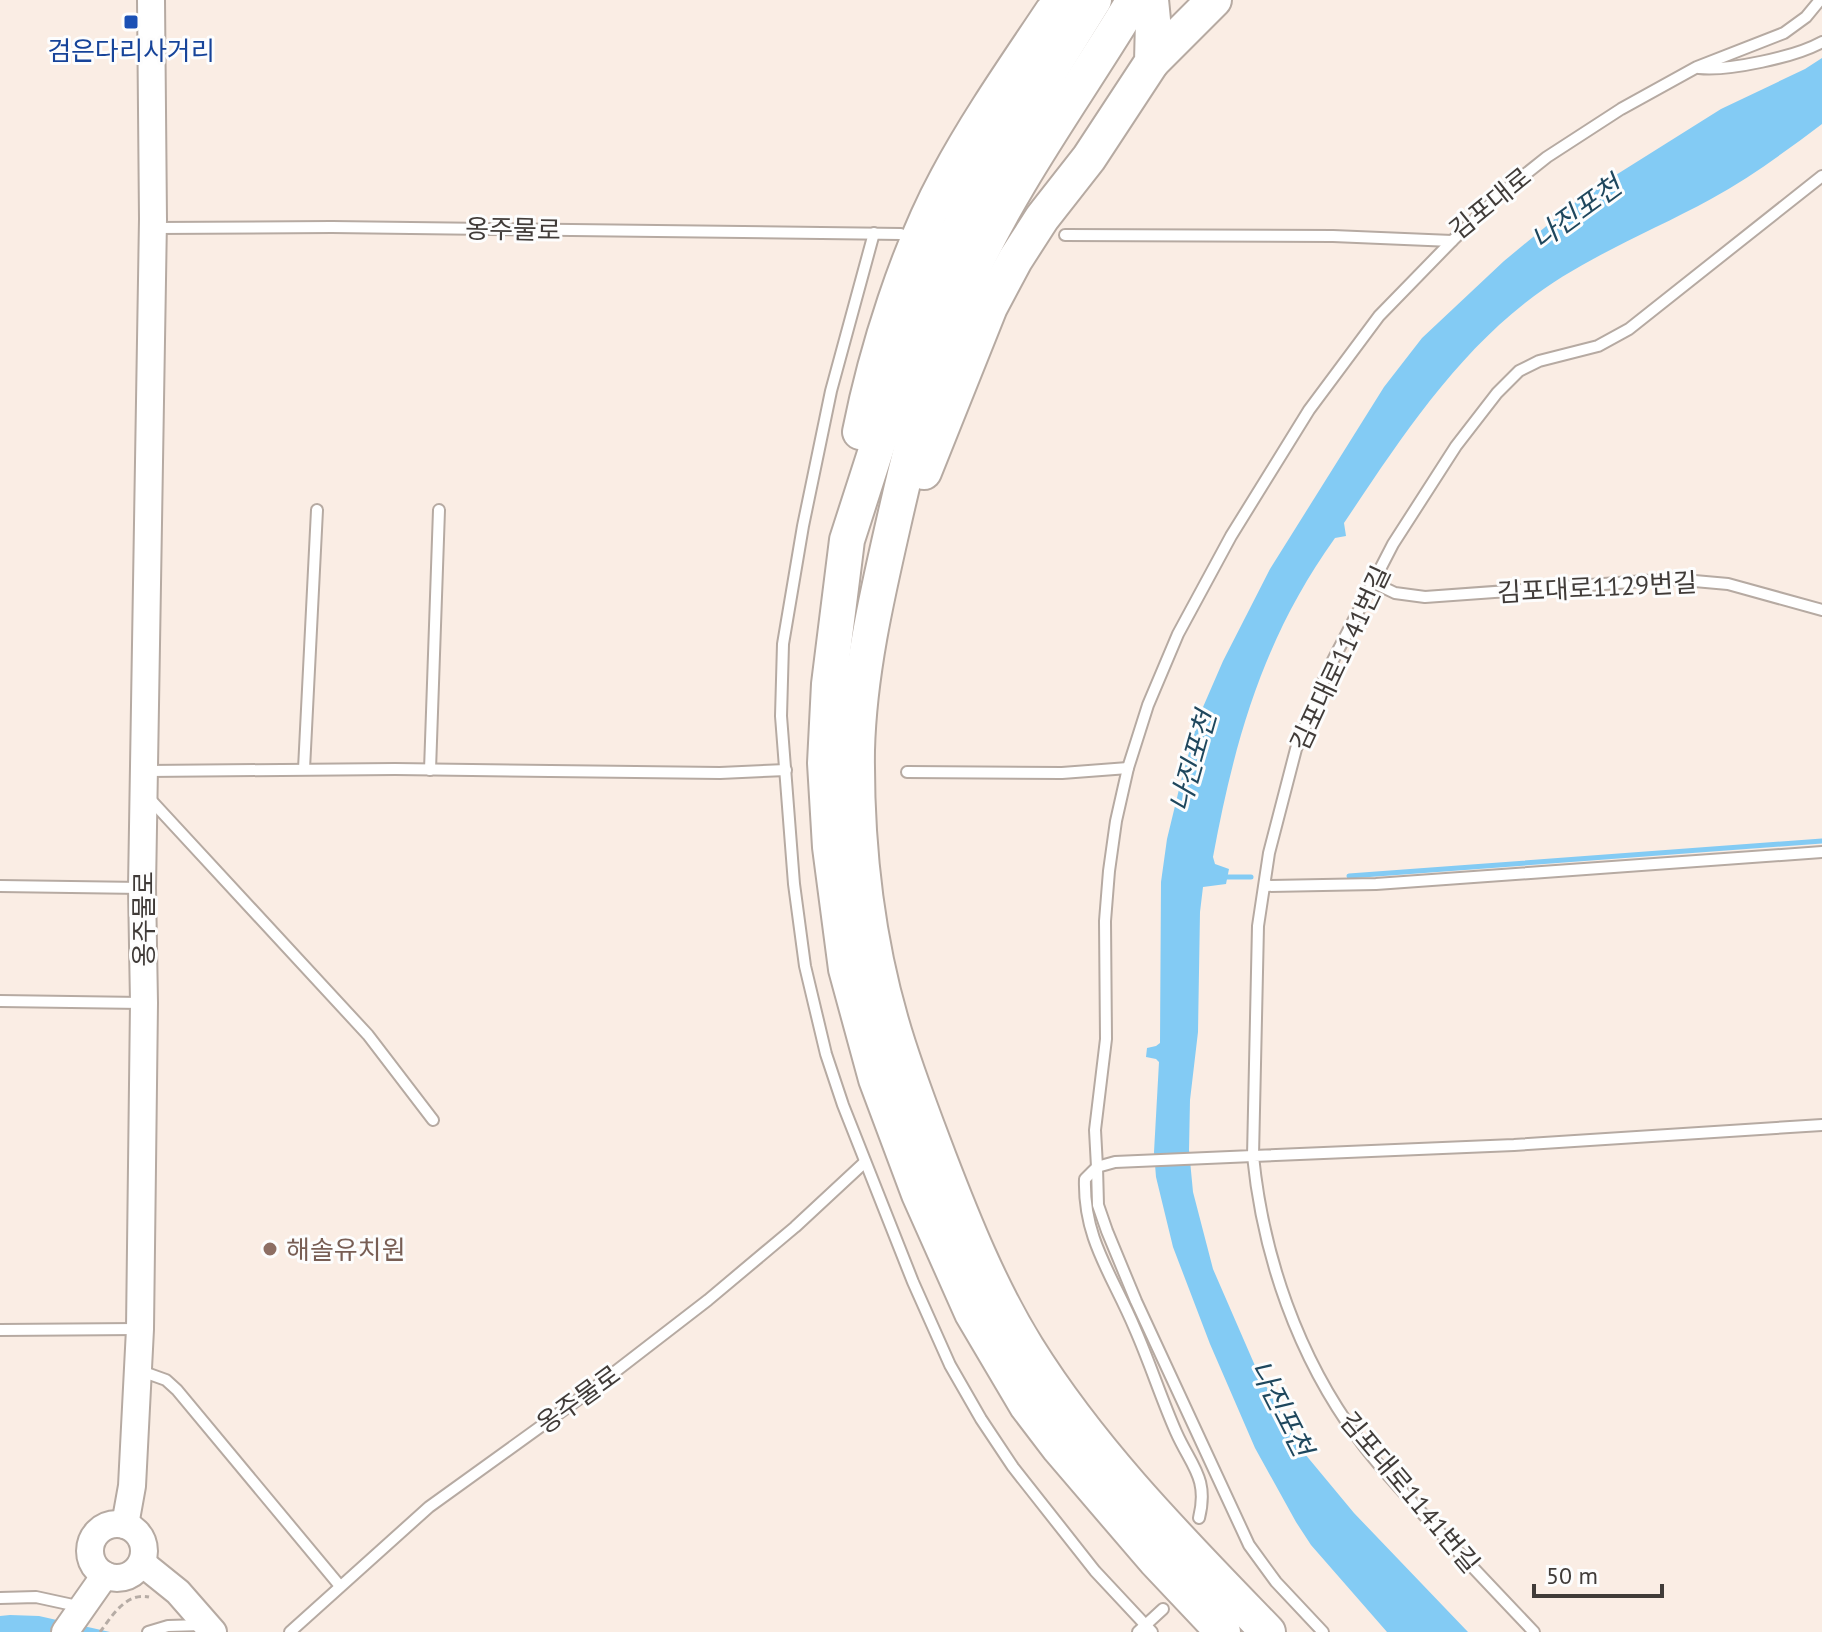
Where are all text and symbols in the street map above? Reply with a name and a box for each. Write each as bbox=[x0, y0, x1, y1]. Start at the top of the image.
marker: 검은다리사거리 bbox=[122, 13, 140, 31]
place label: 검은다리사거리 bbox=[47, 34, 215, 67]
street label: 김포대로 bbox=[1442, 160, 1538, 246]
water label: 나진포천 bbox=[1523, 165, 1631, 257]
street label: 옹주물로 bbox=[465, 212, 561, 246]
street label: 김포대로1141번길 bbox=[1283, 560, 1397, 756]
street label: 김포대로1129번길 bbox=[1496, 565, 1698, 609]
water label: 나진포천 bbox=[1160, 703, 1225, 816]
street label: 옹주물로 bbox=[127, 871, 160, 967]
place label: 해솔유치원 bbox=[286, 1233, 406, 1266]
marker: 해솔유치원 bbox=[261, 1240, 279, 1258]
water label: 나진포천 bbox=[1242, 1354, 1323, 1465]
street label: 옹주물로 bbox=[530, 1358, 626, 1440]
street label: 김포대로1141번길 bbox=[1333, 1405, 1487, 1579]
scale bar bbox=[1534, 1548, 1662, 1598]
text: 50 m bbox=[1546, 1560, 1598, 1591]

